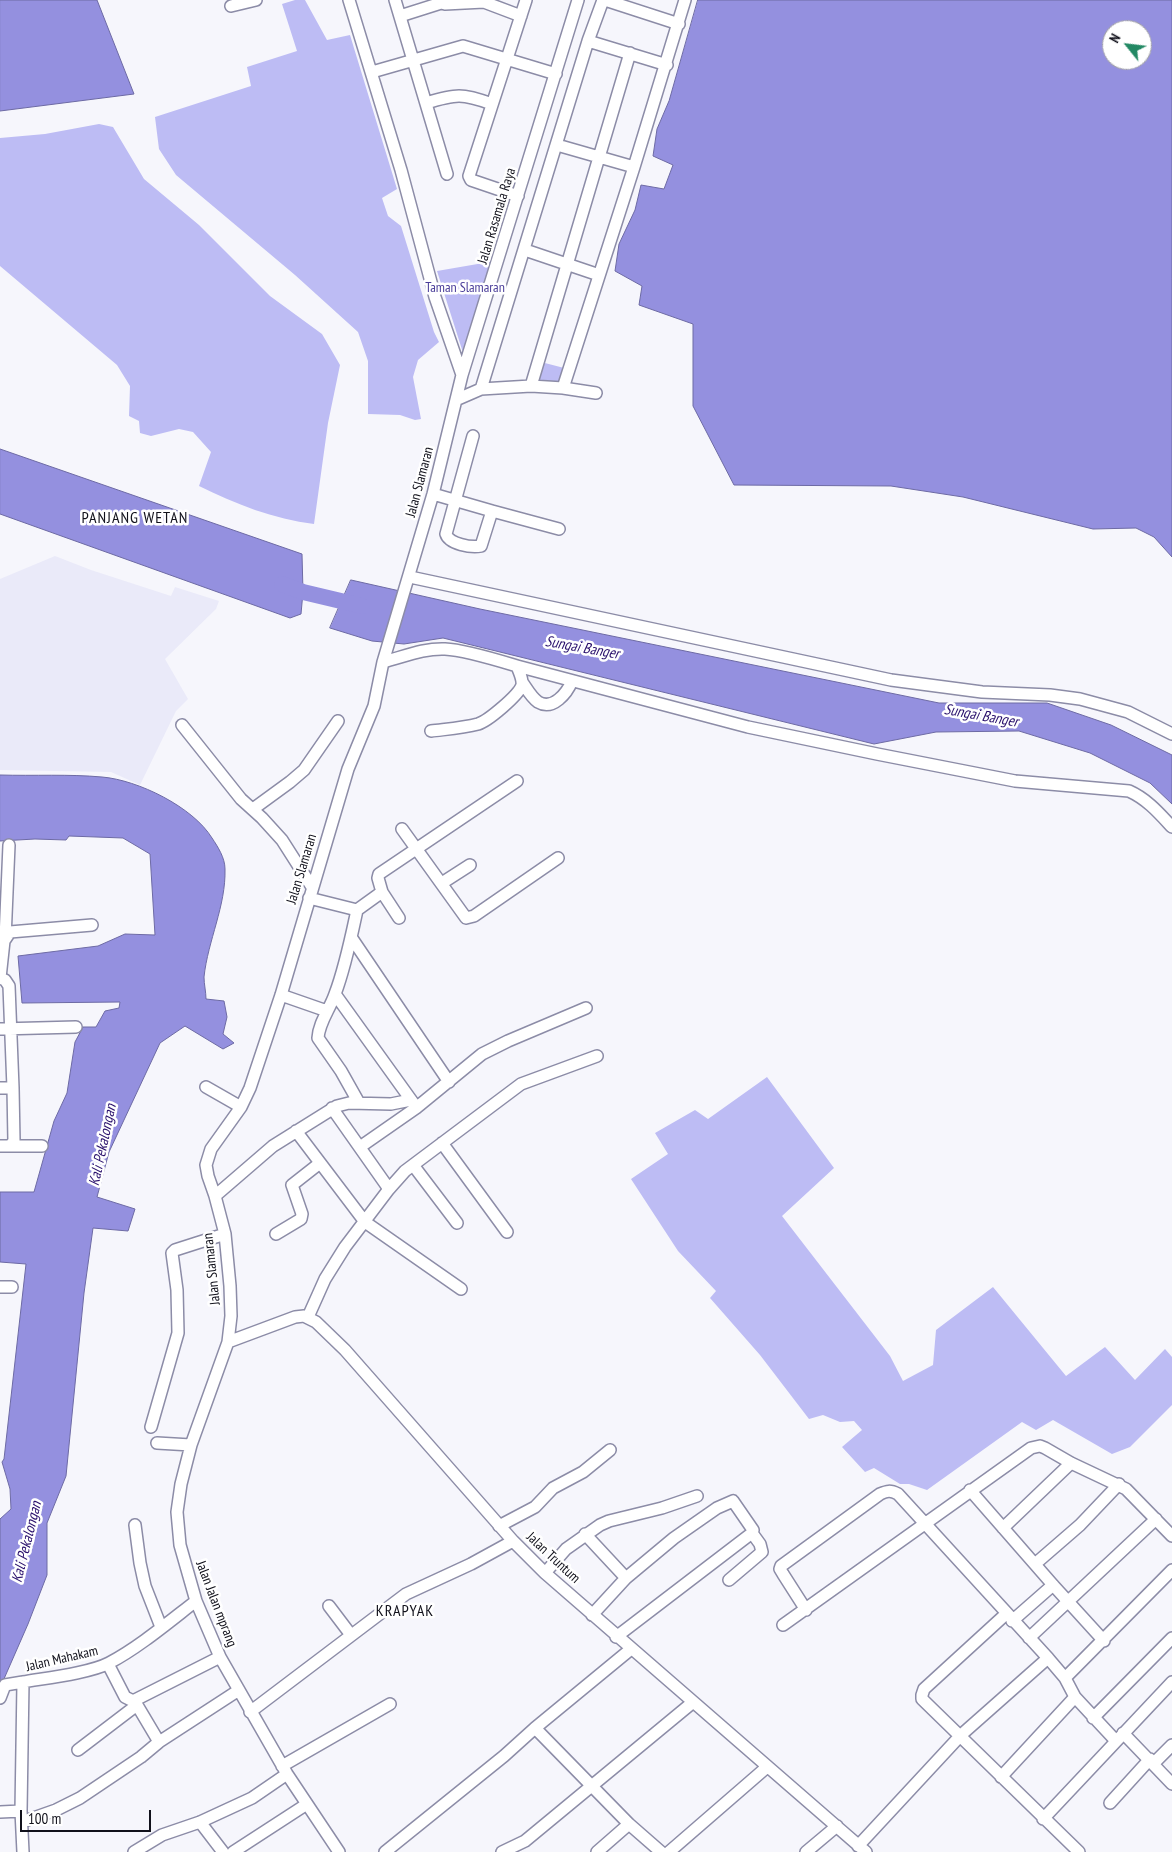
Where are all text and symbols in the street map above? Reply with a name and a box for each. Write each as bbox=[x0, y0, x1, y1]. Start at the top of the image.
north arrow bbox=[1102, 20, 1152, 70]
text: N bbox=[1105, 31, 1124, 46]
street label: Jalan Rasamala Raya bbox=[474, 166, 520, 266]
park label: Taman Slamaran bbox=[425, 280, 505, 296]
street label: Jalan Slamaran bbox=[403, 445, 437, 519]
district label: PANJANG WETAN bbox=[80, 508, 190, 528]
water label: Sungai Banger bbox=[544, 633, 620, 663]
water label: Sungai Banger bbox=[943, 701, 1019, 731]
street label: Jalan Slamaran bbox=[283, 832, 321, 906]
water label: Kali Pekalongan bbox=[86, 1103, 120, 1187]
street label: Jalan Slamaran bbox=[200, 1232, 224, 1306]
water label: Kali Pekalongan bbox=[8, 1500, 46, 1584]
street label: Jalan Truntum bbox=[523, 1529, 583, 1587]
street label: Jalan Jalan mprang bbox=[192, 1559, 240, 1649]
district label: KRAPYAK bbox=[375, 1601, 435, 1621]
street label: Jalan Mahakam bbox=[24, 1643, 100, 1675]
scale bar bbox=[22, 1800, 154, 1832]
text: 100 m bbox=[28, 1809, 61, 1828]

